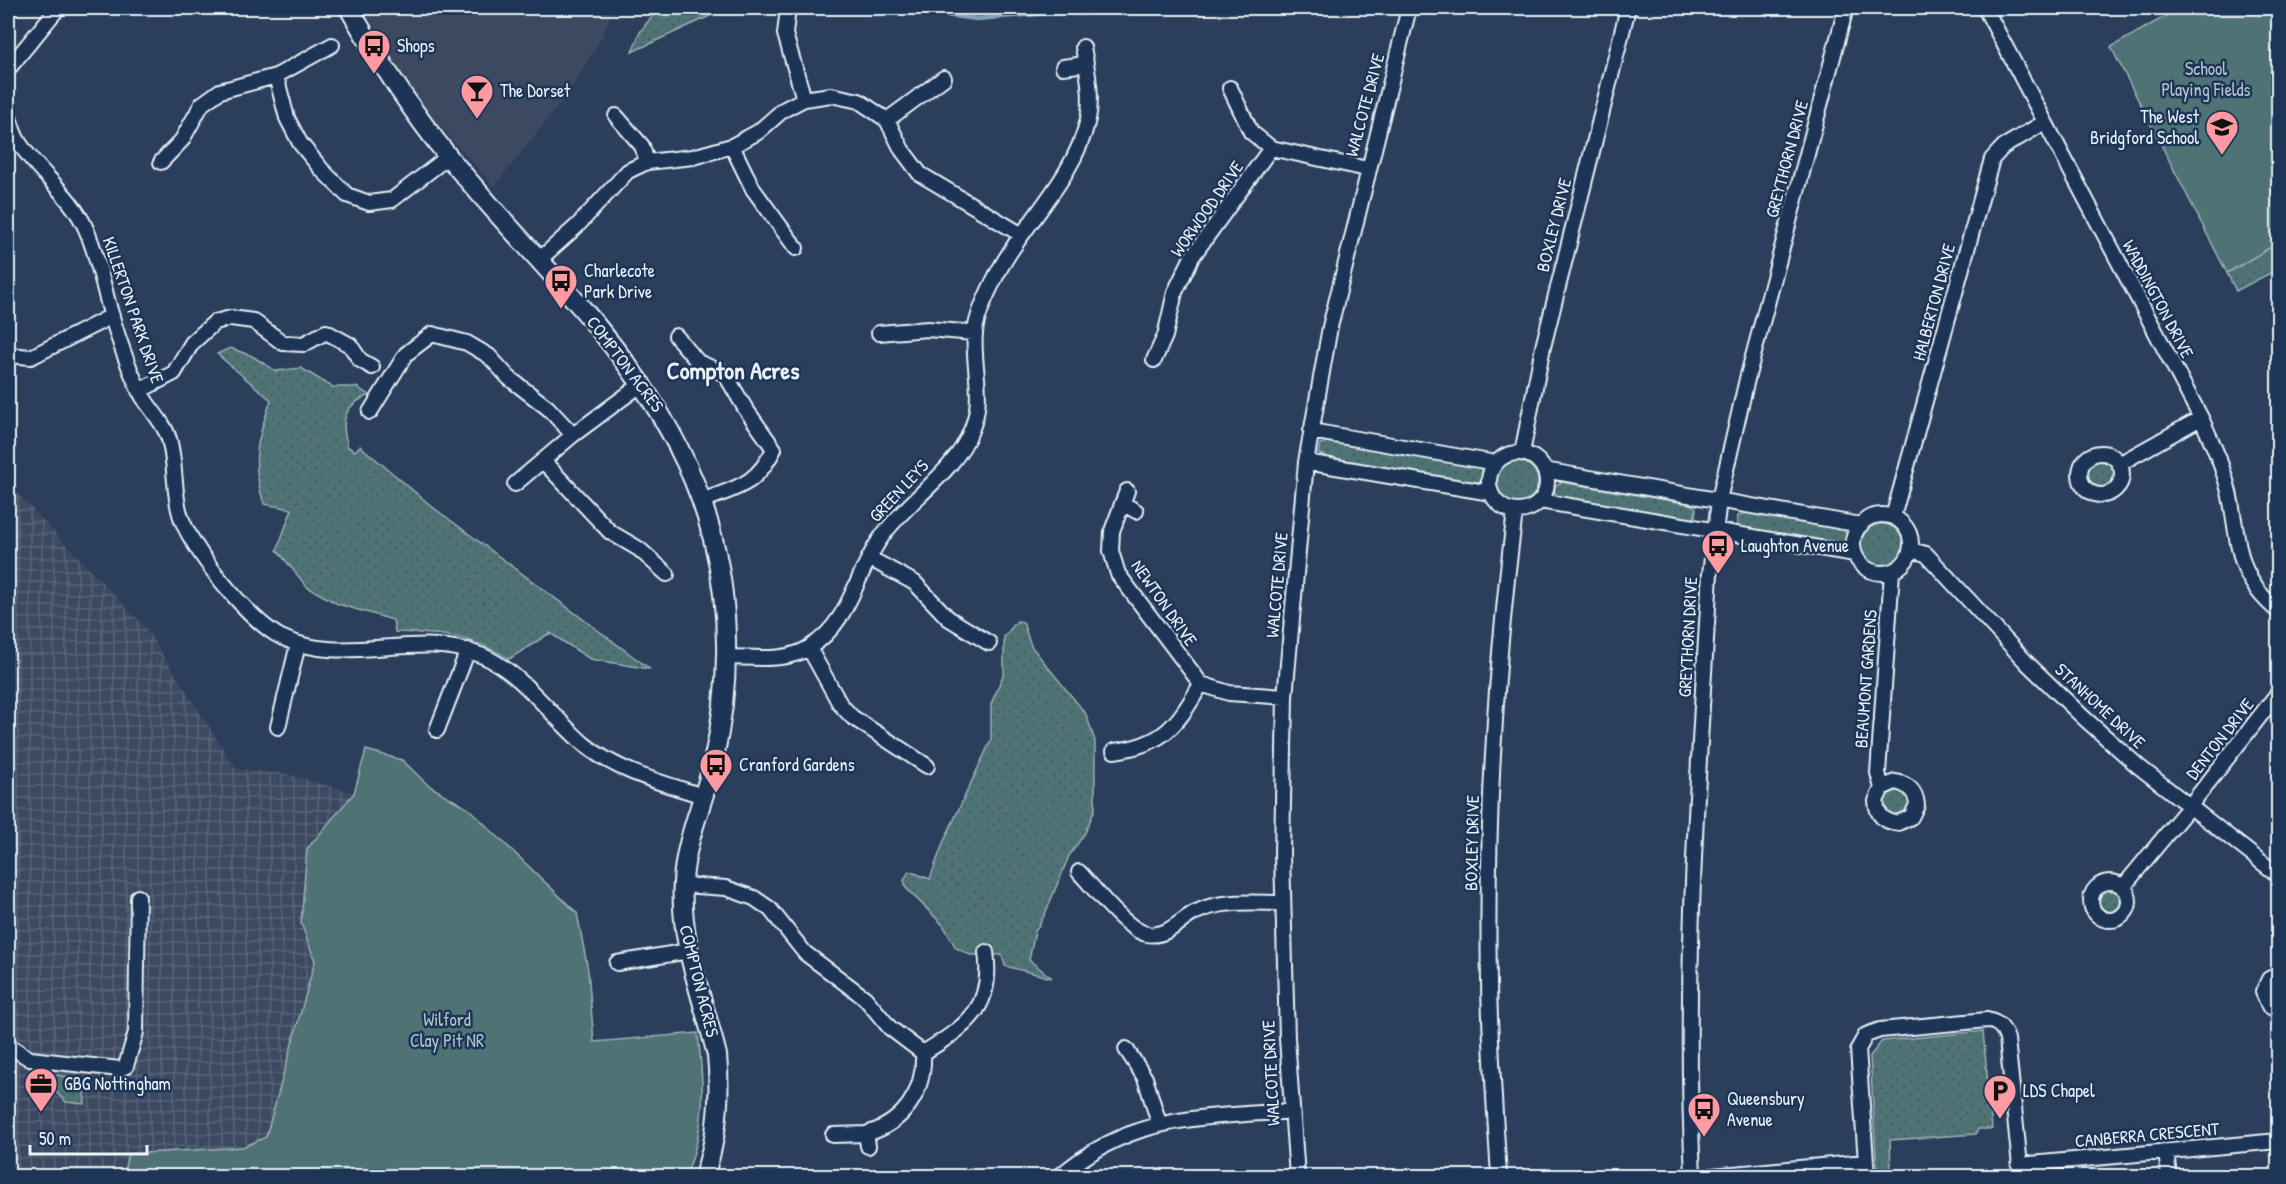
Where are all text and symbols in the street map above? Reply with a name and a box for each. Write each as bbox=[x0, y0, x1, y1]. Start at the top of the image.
bus stop icon: Shops bbox=[356, 28, 392, 75]
place label: Shops bbox=[397, 33, 435, 58]
street label: WALCOTE DRIVE bbox=[1339, 50, 1390, 159]
park label: School Playing Fields bbox=[2161, 56, 2251, 102]
bar icon: The Dorset bbox=[459, 73, 495, 120]
place label: The Dorset bbox=[500, 78, 571, 103]
street label: GREYTHORN DRIVE bbox=[1759, 97, 1814, 220]
place label: The West Bridgford School bbox=[2090, 104, 2200, 150]
school or university icon: The West Bridgford School bbox=[2204, 109, 2240, 156]
street label: WORWOOD DRIVE bbox=[1164, 156, 1249, 262]
street label: BOXLEY DRIVE bbox=[1530, 175, 1577, 274]
street label: KILLERTON PARK DRIVE bbox=[97, 233, 170, 387]
street label: WADDINGTON DRIVE bbox=[2117, 235, 2200, 362]
street label: HALBERTON DRIVE bbox=[1906, 240, 1961, 363]
place label: Charlecote Park Drive bbox=[584, 258, 655, 304]
bus stop icon: Charlecote Park Drive bbox=[543, 263, 579, 310]
street label: COMPTON ACRES bbox=[581, 310, 670, 417]
district label: Compton Acres bbox=[667, 354, 799, 387]
street label: GREEN LEYS bbox=[863, 454, 934, 527]
bus stop icon: Laughton Avenue bbox=[1700, 528, 1736, 575]
street label: WALCOTE DRIVE bbox=[1259, 531, 1294, 639]
place label: Laughton Avenue bbox=[1741, 533, 1849, 558]
street label: NEWTON DRIVE bbox=[1126, 555, 1203, 651]
street label: GREYTHORN DRIVE bbox=[1672, 576, 1703, 698]
street label: BEAUMONT GARDENS bbox=[1848, 609, 1883, 749]
street label: STANHOME DRIVE bbox=[2050, 657, 2151, 754]
street label: DENTON DRIVE bbox=[2180, 693, 2259, 785]
bus stop icon: Cranford Gardens bbox=[698, 747, 734, 794]
place label: Cranford Gardens bbox=[739, 752, 855, 777]
street label: BOXLEY DRIVE bbox=[1458, 795, 1485, 891]
street label: COMPTON ACRES bbox=[674, 922, 725, 1039]
park label: Wilford Clay Pit NR bbox=[410, 1007, 484, 1053]
street label: WALCOTE DRIVE bbox=[1255, 1019, 1286, 1127]
office icon: GBG Nottingham bbox=[23, 1066, 59, 1113]
place label: GBG Nottingham bbox=[64, 1071, 171, 1096]
parking icon: LDS Chapel bbox=[1982, 1073, 2018, 1120]
place label: LDS Chapel bbox=[2023, 1078, 2095, 1103]
place label: Queensbury Avenue bbox=[1727, 1086, 1805, 1132]
bus stop icon: Queensbury Avenue bbox=[1686, 1091, 1722, 1138]
street label: CANBERRA CRESCENT bbox=[2074, 1116, 2221, 1153]
scale bar bbox=[30, 1118, 147, 1156]
text: 50 m bbox=[39, 1126, 71, 1151]

